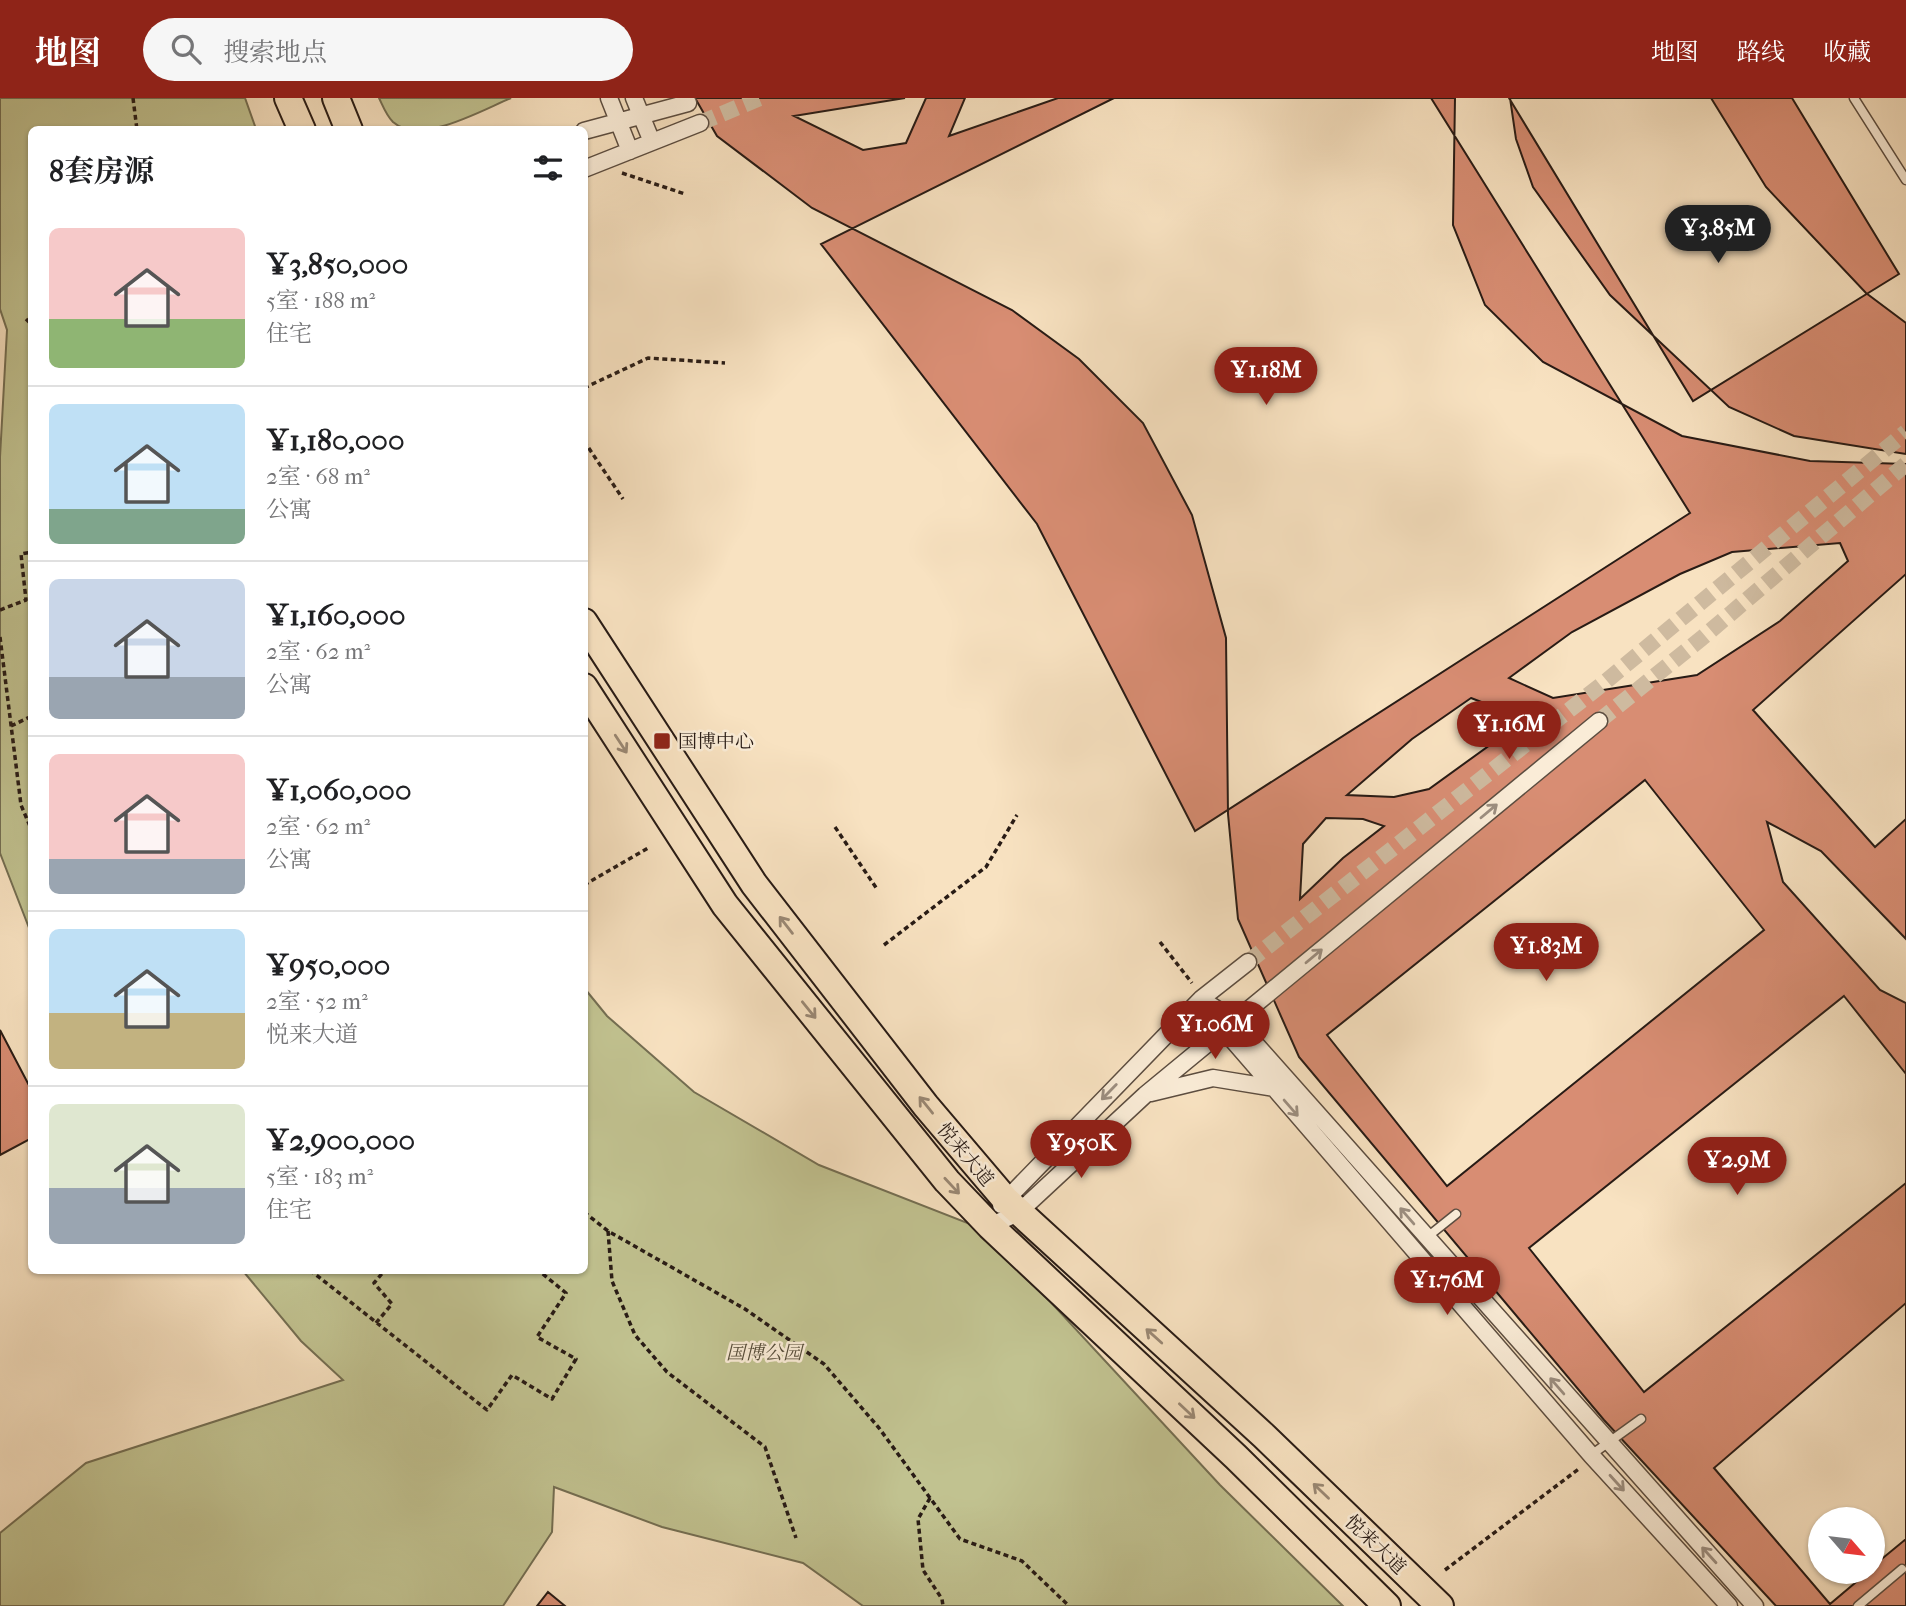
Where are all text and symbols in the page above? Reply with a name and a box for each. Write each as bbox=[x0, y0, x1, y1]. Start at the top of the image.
search box bbox=[143, 18, 633, 81]
icon: search bbox=[167, 30, 205, 68]
text: 地图 bbox=[35, 34, 101, 73]
text: 搜索地点 bbox=[223, 37, 327, 68]
text: 地图 bbox=[1651, 38, 1699, 66]
text: 路线 bbox=[1737, 38, 1785, 66]
text: 收藏 bbox=[1823, 38, 1871, 66]
icon: filters bbox=[529, 149, 567, 187]
text: 8套房源 bbox=[49, 154, 154, 189]
pin: ¥3.85M bbox=[1661, 206, 1775, 265]
text: ¥3.85M bbox=[1681, 214, 1755, 241]
text: ¥3,850,000 bbox=[266, 247, 408, 282]
icon: home bbox=[105, 256, 189, 340]
text: 5室 · 188 m² bbox=[266, 287, 375, 314]
text: 住宅 bbox=[266, 320, 312, 347]
pin: ¥1.18M bbox=[1209, 348, 1323, 407]
text: ¥1.18M bbox=[1230, 356, 1302, 383]
text: ¥1,180,000 bbox=[266, 423, 404, 458]
icon: home bbox=[105, 432, 189, 516]
text: 2室 · 68 m² bbox=[266, 463, 370, 490]
text: 公寓 bbox=[266, 496, 312, 523]
text: ¥1,160,000 bbox=[266, 598, 405, 633]
icon: home bbox=[105, 607, 189, 691]
text: 2室 · 62 m² bbox=[266, 638, 370, 665]
text: 公寓 bbox=[266, 671, 312, 698]
pin: ¥1.16M bbox=[1452, 702, 1566, 761]
text: ¥1.16M bbox=[1473, 710, 1545, 737]
marker: 国博中心 bbox=[652, 731, 672, 751]
place label: 国博中心 bbox=[678, 731, 754, 753]
one-way arrow bbox=[614, 734, 629, 753]
text: ¥1,060,000 bbox=[266, 773, 411, 808]
icon: home bbox=[105, 782, 189, 866]
one-way arrow bbox=[1480, 803, 1498, 819]
text: 2室 · 62 m² bbox=[266, 813, 370, 840]
text: 公寓 bbox=[266, 846, 312, 873]
one-way arrow bbox=[779, 916, 794, 935]
pin: ¥1.83M bbox=[1489, 924, 1603, 983]
text: ¥1.83M bbox=[1510, 932, 1582, 959]
text: ¥950,000 bbox=[266, 948, 390, 983]
one-way arrow bbox=[1304, 948, 1322, 964]
icon: home bbox=[105, 957, 189, 1041]
text: 2室 · 52 m² bbox=[266, 988, 368, 1015]
one-way arrow bbox=[801, 1000, 816, 1018]
pin: ¥1.06M bbox=[1158, 1002, 1272, 1061]
text: ¥1.06M bbox=[1177, 1010, 1253, 1037]
text: 悦来大道 bbox=[266, 1021, 358, 1048]
one-way arrow bbox=[1101, 1084, 1118, 1101]
one-way arrow bbox=[918, 1096, 933, 1114]
one-way arrow bbox=[1283, 1099, 1299, 1117]
street label: 悦来大道 bbox=[932, 1118, 998, 1191]
pin: ¥950K bbox=[1032, 1121, 1130, 1180]
text: ¥2,900,000 bbox=[266, 1123, 415, 1158]
text: ¥950K bbox=[1046, 1129, 1116, 1156]
icon: home bbox=[105, 1132, 189, 1216]
pin: ¥2.9M bbox=[1688, 1138, 1786, 1197]
text: ¥2.9M bbox=[1704, 1146, 1770, 1173]
text: 5室 · 183 m² bbox=[266, 1163, 373, 1190]
one-way arrow bbox=[944, 1177, 961, 1194]
text: 住宅 bbox=[266, 1196, 312, 1223]
one-way arrow bbox=[1398, 1208, 1415, 1225]
pin: ¥1.76M bbox=[1390, 1258, 1504, 1317]
text: ¥1.76M bbox=[1410, 1266, 1484, 1293]
one-way arrow bbox=[1145, 1328, 1163, 1344]
park label: 国博公园 bbox=[726, 1342, 805, 1364]
one-way arrow bbox=[1549, 1378, 1565, 1396]
one-way arrow bbox=[1178, 1403, 1196, 1419]
one-way arrow bbox=[1609, 1474, 1625, 1492]
one-way arrow bbox=[1312, 1482, 1329, 1499]
north arrow bbox=[1808, 1507, 1885, 1584]
map controls bbox=[1808, 1507, 1885, 1584]
street label: 悦来大道 bbox=[1340, 1510, 1410, 1579]
one-way arrow bbox=[1702, 1547, 1718, 1565]

